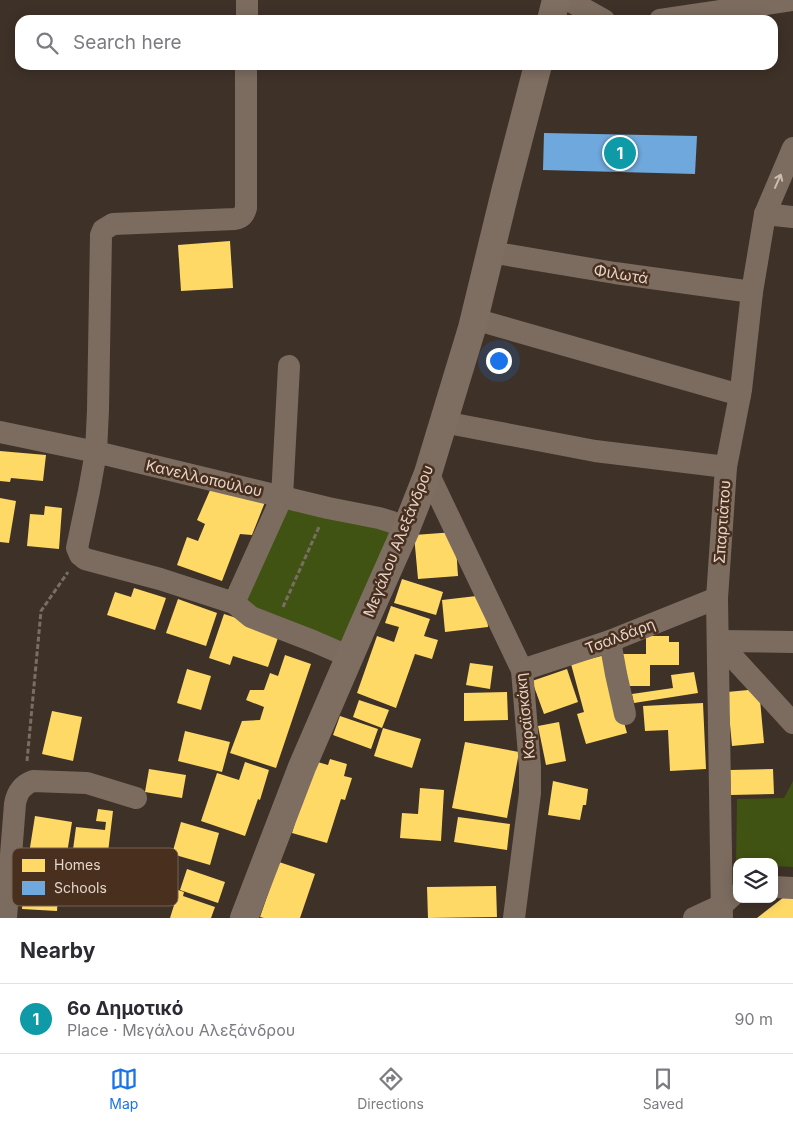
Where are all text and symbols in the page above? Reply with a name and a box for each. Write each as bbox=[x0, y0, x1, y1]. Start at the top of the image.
search box bbox=[15, 15, 778, 70]
icon: search bbox=[33, 29, 61, 57]
text: Search here bbox=[73, 31, 182, 54]
pin: 1 bbox=[604, 134, 636, 172]
one-way arrow bbox=[774, 174, 784, 189]
street label: Φιλωτά bbox=[592, 260, 650, 288]
your location bbox=[486, 348, 512, 374]
street label: Κανελλοπούλου bbox=[144, 455, 264, 501]
street label: Μεγάλου Αλεξάνδρου bbox=[359, 462, 437, 620]
street label: Σπαρτιάτου bbox=[710, 480, 734, 564]
street label: Τσαλδάρη bbox=[582, 614, 658, 658]
street label: Καραϊσκάκη bbox=[511, 672, 539, 760]
legend bbox=[12, 848, 178, 906]
text: Homes bbox=[54, 856, 101, 873]
map controls bbox=[733, 858, 778, 903]
button: layers bbox=[733, 858, 778, 903]
text: Schools bbox=[54, 879, 107, 896]
text: Nearby bbox=[20, 938, 95, 963]
text: 6ο Δημοτικό bbox=[67, 997, 183, 1020]
text: 1 bbox=[33, 1009, 39, 1029]
text: 90 m bbox=[734, 1009, 773, 1029]
text: Place · Μεγάλου Αλεξάνδρου bbox=[67, 1020, 295, 1040]
tab: Map bbox=[109, 1065, 138, 1112]
tab: Directions bbox=[357, 1065, 424, 1112]
tab: Saved bbox=[643, 1065, 684, 1112]

